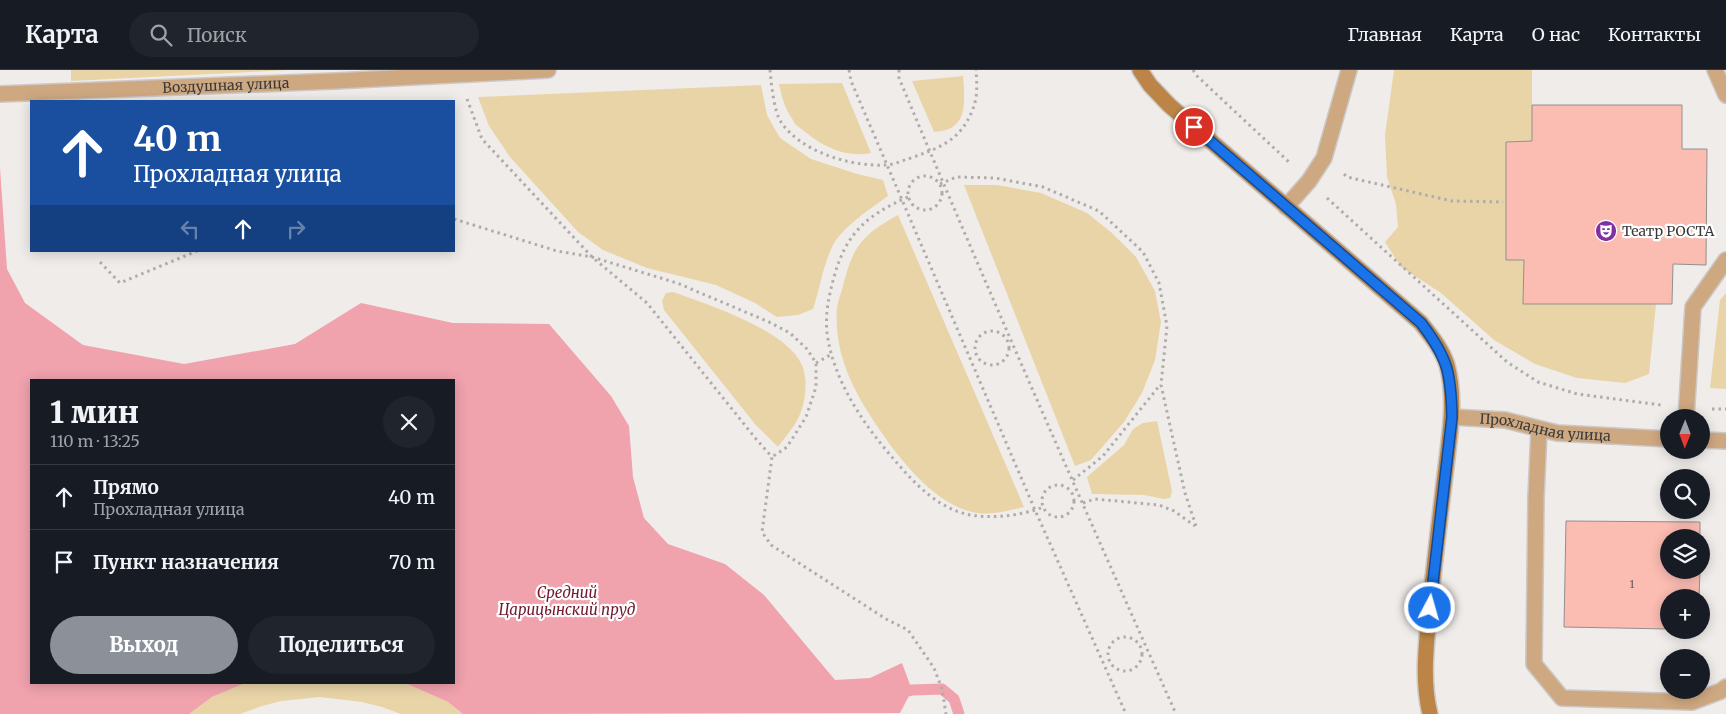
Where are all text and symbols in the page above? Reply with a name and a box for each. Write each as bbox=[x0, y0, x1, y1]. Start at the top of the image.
search box bbox=[129, 12, 479, 57]
text: Карта bbox=[25, 19, 99, 50]
icon: search bbox=[147, 21, 175, 49]
text: Поиск bbox=[187, 23, 247, 47]
text: Главная bbox=[1347, 23, 1422, 46]
text: Карта bbox=[1450, 23, 1504, 46]
text: О нас bbox=[1532, 23, 1580, 46]
text: Контакты bbox=[1608, 23, 1701, 46]
street label: Воздушная улица bbox=[162, 74, 290, 97]
pin bbox=[1173, 106, 1215, 148]
icon: arrive bbox=[1180, 113, 1208, 141]
text: 40 m bbox=[133, 117, 221, 161]
icon: ahead bbox=[50, 120, 115, 185]
text: Прохладная улица bbox=[133, 160, 342, 188]
icon: left bbox=[176, 215, 204, 243]
icon: ahead bbox=[229, 215, 257, 243]
icon: right bbox=[282, 215, 310, 243]
theatre icon: Театр РОСТА bbox=[1594, 219, 1618, 243]
place label: Театр РОСТА bbox=[1622, 222, 1715, 240]
text: 1 мин bbox=[50, 393, 139, 431]
button: close bbox=[383, 396, 435, 448]
north arrow bbox=[1660, 409, 1710, 459]
map controls bbox=[1660, 409, 1710, 699]
street label: Прохладная улица bbox=[1479, 410, 1612, 445]
text: 110 m · 13:25 bbox=[50, 431, 140, 451]
button: search bbox=[1660, 469, 1710, 519]
text: Прямо bbox=[93, 475, 159, 499]
icon: ahead bbox=[50, 483, 78, 511]
text: 40 m bbox=[388, 485, 435, 509]
text: Прохладная улица bbox=[93, 499, 245, 519]
button: layers bbox=[1660, 529, 1710, 579]
icon: arrive bbox=[50, 548, 78, 576]
text: Пункт назначения bbox=[93, 550, 279, 574]
text: 70 m bbox=[389, 550, 435, 574]
house number: 1 bbox=[1630, 577, 1635, 591]
position arrow bbox=[1403, 581, 1455, 633]
water label: Средний Царицынский пруд bbox=[499, 583, 636, 619]
button: + bbox=[1660, 589, 1710, 639]
button: Выход bbox=[50, 616, 238, 674]
button: Поделиться bbox=[248, 616, 435, 674]
button: − bbox=[1660, 649, 1710, 699]

